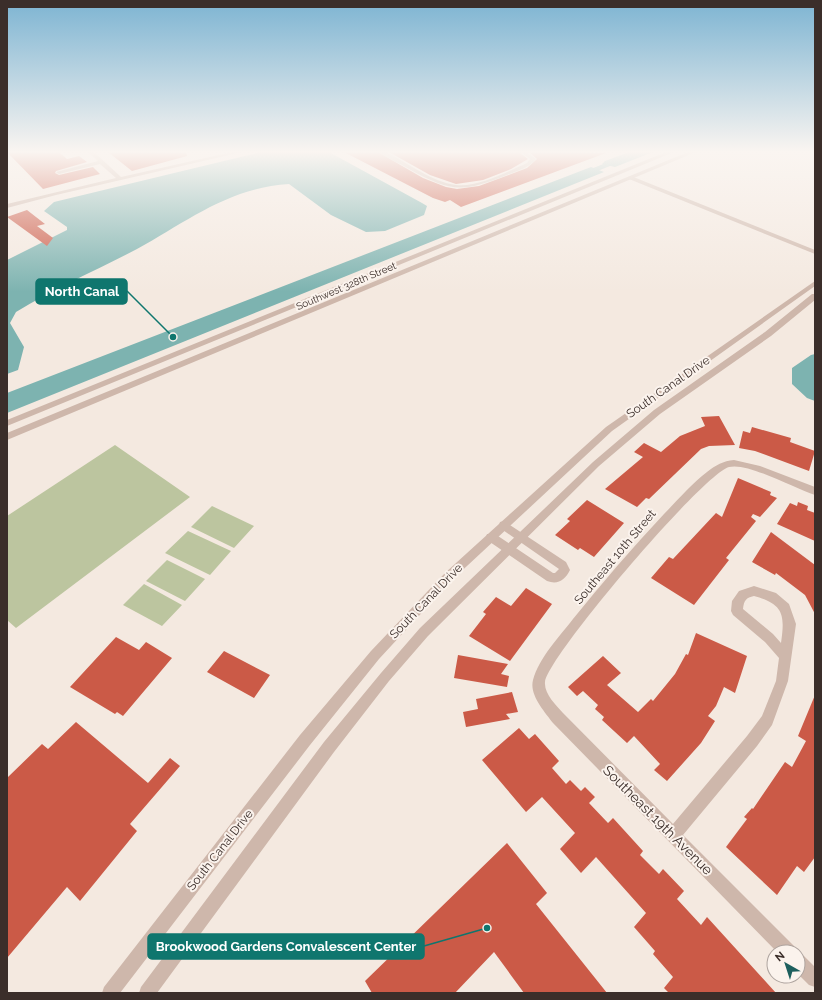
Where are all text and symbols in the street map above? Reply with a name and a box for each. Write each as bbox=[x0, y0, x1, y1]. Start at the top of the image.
street label: Southwest 328th Street bbox=[294, 260, 398, 312]
callout: North Canal bbox=[36, 279, 127, 304]
text: North Canal bbox=[45, 284, 120, 299]
street label: South Canal Drive bbox=[624, 353, 712, 421]
street label: Southeast 10th Street bbox=[571, 507, 659, 607]
street label: South Canal Drive bbox=[387, 561, 465, 641]
street label: Southeast 19th Avenue bbox=[600, 762, 716, 878]
street label: South Canal Drive bbox=[184, 807, 256, 893]
callout: Brookwood Gardens Convalescent Center bbox=[148, 934, 424, 959]
text: Brookwood Gardens Convalescent Center bbox=[156, 939, 416, 954]
north arrow bbox=[766, 944, 806, 984]
text: N bbox=[773, 949, 787, 964]

